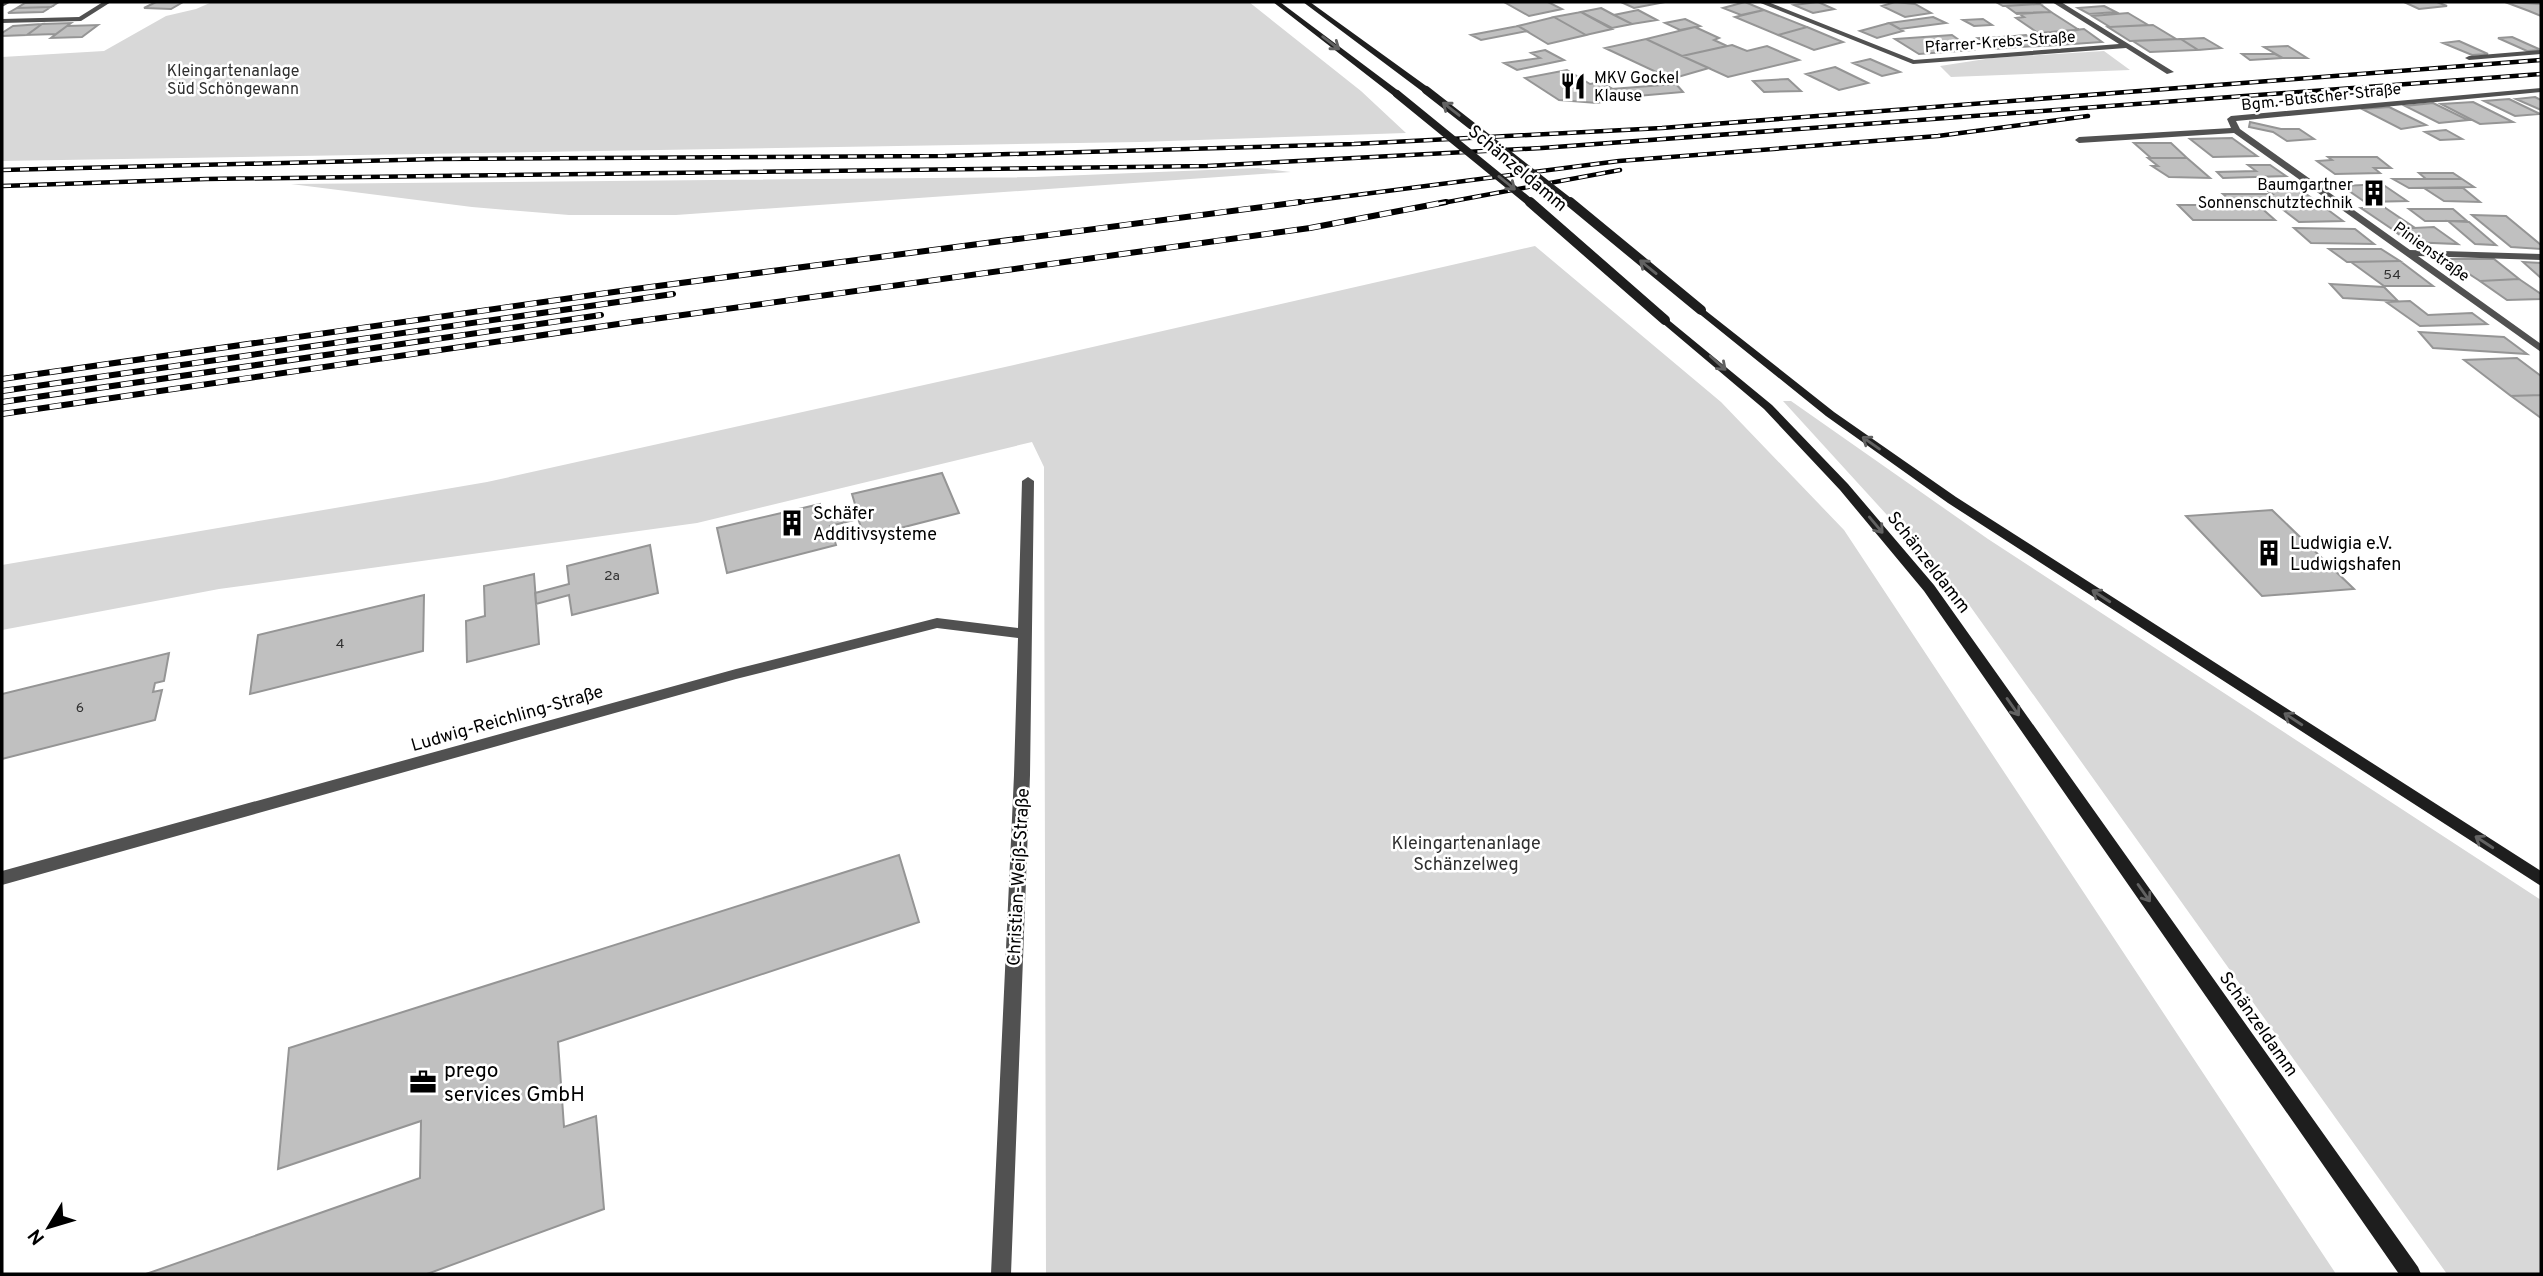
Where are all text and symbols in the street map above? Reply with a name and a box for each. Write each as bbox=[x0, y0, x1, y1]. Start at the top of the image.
street label: Pfarrer-Krebs-Straße bbox=[1924, 28, 2076, 58]
one-way arrow bbox=[1321, 36, 1339, 51]
park label: Kleingartenanlage Süd Schöngewann bbox=[167, 62, 299, 100]
place label: MKV Gockel Klause bbox=[1594, 69, 1679, 107]
restaurant icon: MKV Gockel Klause bbox=[1558, 71, 1588, 101]
street label: Bgm.-Butscher-Straße bbox=[2240, 80, 2402, 116]
one-way arrow bbox=[1443, 102, 1461, 117]
street label: Schänzeldamm bbox=[1463, 121, 1572, 218]
one-way arrow bbox=[1497, 176, 1515, 191]
place label: Baumgartner Sonnenschutztechnik bbox=[2198, 176, 2353, 214]
building icon: Baumgartner Sonnenschutztechnik bbox=[2359, 178, 2389, 208]
street label: Pinienstraße bbox=[2389, 218, 2473, 287]
one-way arrow bbox=[1639, 259, 1657, 275]
house number: 54 bbox=[2383, 267, 2401, 284]
one-way arrow bbox=[1709, 354, 1726, 371]
one-way arrow bbox=[1862, 436, 1881, 450]
place label: Schäfer Additivsysteme bbox=[813, 503, 937, 547]
street label: Schänzeldamm bbox=[1881, 507, 1975, 618]
building icon: Schäfer Additivsysteme bbox=[777, 508, 807, 538]
one-way arrow bbox=[1869, 516, 1884, 534]
place label: Ludwigia e.V. Ludwigshafen bbox=[2290, 533, 2401, 577]
building icon: Ludwigia e.V. Ludwigshafen bbox=[2254, 538, 2284, 568]
house number: 2a bbox=[604, 568, 620, 585]
one-way arrow bbox=[2092, 589, 2112, 603]
house number: 4 bbox=[336, 636, 344, 653]
street label: Ludwig-Reichling-Straße bbox=[409, 681, 606, 758]
one-way arrow bbox=[2006, 697, 2020, 716]
house number: 6 bbox=[76, 700, 84, 717]
one-way arrow bbox=[2283, 712, 2303, 726]
street label: Christian-Weiß-Straße bbox=[1003, 788, 1036, 967]
park label: Kleingartenanlage Schänzelweg bbox=[1391, 833, 1541, 877]
one-way arrow bbox=[2475, 835, 2494, 850]
one-way arrow bbox=[2137, 883, 2151, 902]
street label: Schänzeldamm bbox=[2213, 968, 2302, 1082]
place label: prego services GmbH bbox=[444, 1058, 585, 1109]
office icon: prego services GmbH bbox=[408, 1067, 438, 1097]
north arrow bbox=[14, 1192, 84, 1262]
text: N bbox=[24, 1223, 51, 1249]

